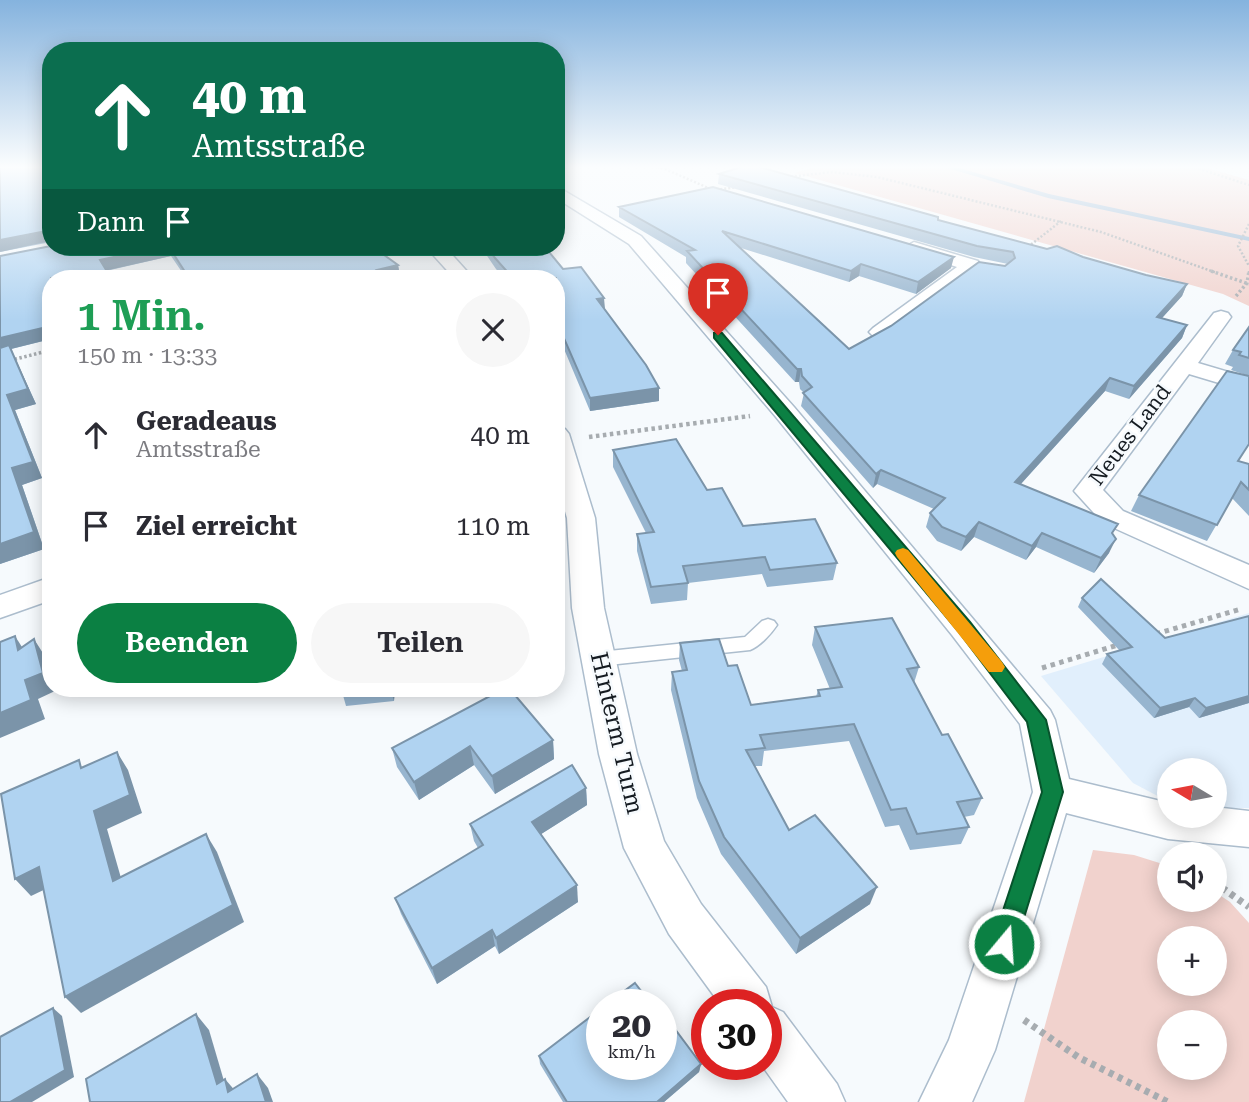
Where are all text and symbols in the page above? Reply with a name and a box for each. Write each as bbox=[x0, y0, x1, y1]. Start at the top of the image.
text: 40 m bbox=[192, 68, 307, 125]
icon: ahead bbox=[77, 70, 168, 161]
text: Amtsstraße bbox=[192, 127, 365, 165]
icon: arrive bbox=[159, 203, 197, 241]
text: Dann bbox=[77, 207, 145, 237]
pin bbox=[688, 263, 748, 335]
icon: arrive bbox=[699, 274, 737, 312]
text: 1 Min. bbox=[77, 291, 206, 340]
button: close bbox=[456, 293, 530, 367]
text: 150 m · 13:33 bbox=[77, 342, 217, 369]
street label: Neues Land bbox=[1084, 380, 1176, 490]
text: Geradeaus bbox=[136, 406, 277, 436]
icon: ahead bbox=[77, 416, 115, 454]
text: 40 m bbox=[471, 420, 530, 450]
text: Amtsstraße bbox=[136, 436, 261, 463]
icon: arrive bbox=[77, 507, 115, 545]
text: Ziel erreicht bbox=[136, 511, 297, 541]
text: 110 m bbox=[456, 511, 530, 541]
button: Beenden bbox=[77, 603, 297, 683]
button: Teilen bbox=[311, 603, 530, 683]
street label: Hinterm Turm bbox=[585, 649, 649, 817]
north arrow bbox=[1157, 758, 1227, 828]
map controls bbox=[1157, 758, 1227, 1080]
button: sound bbox=[1157, 842, 1227, 912]
position arrow bbox=[967, 907, 1041, 981]
button: + bbox=[1157, 926, 1227, 996]
speed limit sign: 30 bbox=[691, 989, 782, 1080]
text: 20 bbox=[612, 1005, 651, 1046]
button: − bbox=[1157, 1010, 1227, 1080]
text: km/h bbox=[607, 1041, 656, 1062]

